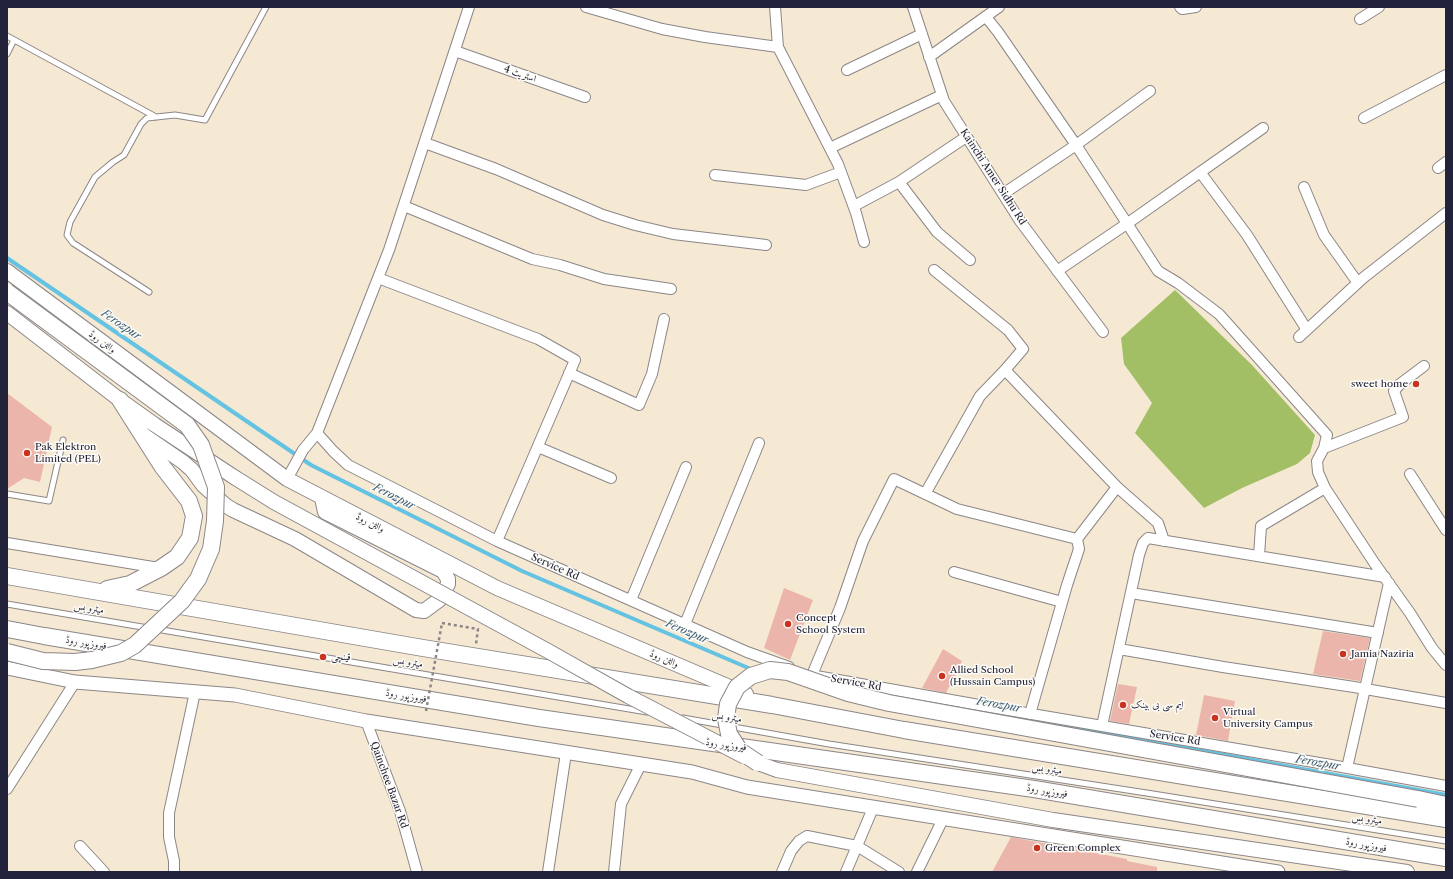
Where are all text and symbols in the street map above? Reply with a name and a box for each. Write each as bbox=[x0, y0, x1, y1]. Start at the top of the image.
street label: اسٹریٹ 4 bbox=[502, 63, 538, 85]
street label: Kainchi Amer Sidhu Rd bbox=[957, 127, 1029, 227]
water label: Ferozpur bbox=[99, 307, 143, 343]
street label: والٹن روڈ bbox=[86, 328, 118, 356]
place label: sweet home bbox=[1351, 378, 1408, 390]
marker: sweet home bbox=[1411, 379, 1421, 389]
place label: Pak Elektron Limited (PEL) bbox=[35, 441, 101, 464]
marker: Pak Elektron Limited (PEL) bbox=[22, 448, 32, 458]
water label: Ferozpur bbox=[371, 481, 417, 513]
street label: والٹن روڈ bbox=[354, 511, 386, 535]
street label: Service Rd bbox=[529, 551, 581, 583]
street label: میٹرو بس bbox=[73, 599, 105, 617]
place label: Concept School System bbox=[796, 612, 865, 636]
water label: Ferozpur bbox=[664, 617, 710, 647]
marker: Concept School System bbox=[783, 619, 793, 629]
street label: فیروزپور روڈ bbox=[64, 634, 108, 652]
street label: والٹن روڈ bbox=[648, 647, 680, 671]
place label: Jamia Naziria bbox=[1351, 648, 1414, 660]
marker: Jamia Naziria bbox=[1338, 649, 1348, 659]
place label: قینچی bbox=[331, 651, 351, 663]
marker: قینچی bbox=[318, 652, 328, 662]
street label: میٹرو بس bbox=[392, 653, 424, 671]
place label: Allied School (Hussain Campus) bbox=[950, 664, 1035, 688]
marker: Allied School (Hussain Campus) bbox=[937, 671, 947, 681]
street label: Service Rd bbox=[830, 673, 882, 693]
street label: فیروزپور روڈ bbox=[384, 687, 428, 705]
water label: Ferozpur bbox=[976, 695, 1022, 715]
place label: ایم سی بی بینک bbox=[1131, 699, 1184, 711]
marker: ایم سی بی بینک bbox=[1118, 700, 1128, 710]
place label: Virtual University Campus bbox=[1223, 706, 1313, 730]
street label: میٹرو بس bbox=[711, 708, 743, 726]
marker: Virtual University Campus bbox=[1210, 713, 1220, 723]
street label: Service Rd bbox=[1149, 728, 1201, 748]
street label: فیروزپور روڈ bbox=[704, 736, 748, 754]
street label: Qainchee Bazar Rd bbox=[368, 740, 410, 830]
water label: Ferozpur bbox=[1295, 753, 1341, 773]
street label: میٹرو بس bbox=[1031, 761, 1063, 777]
street label: فیروزپور روڈ bbox=[1025, 782, 1069, 800]
street label: میٹرو بس bbox=[1351, 811, 1383, 827]
street label: فیروزپور روڈ bbox=[1344, 835, 1388, 855]
place label: Green Complex bbox=[1045, 842, 1121, 854]
marker: Green Complex bbox=[1032, 843, 1042, 853]

